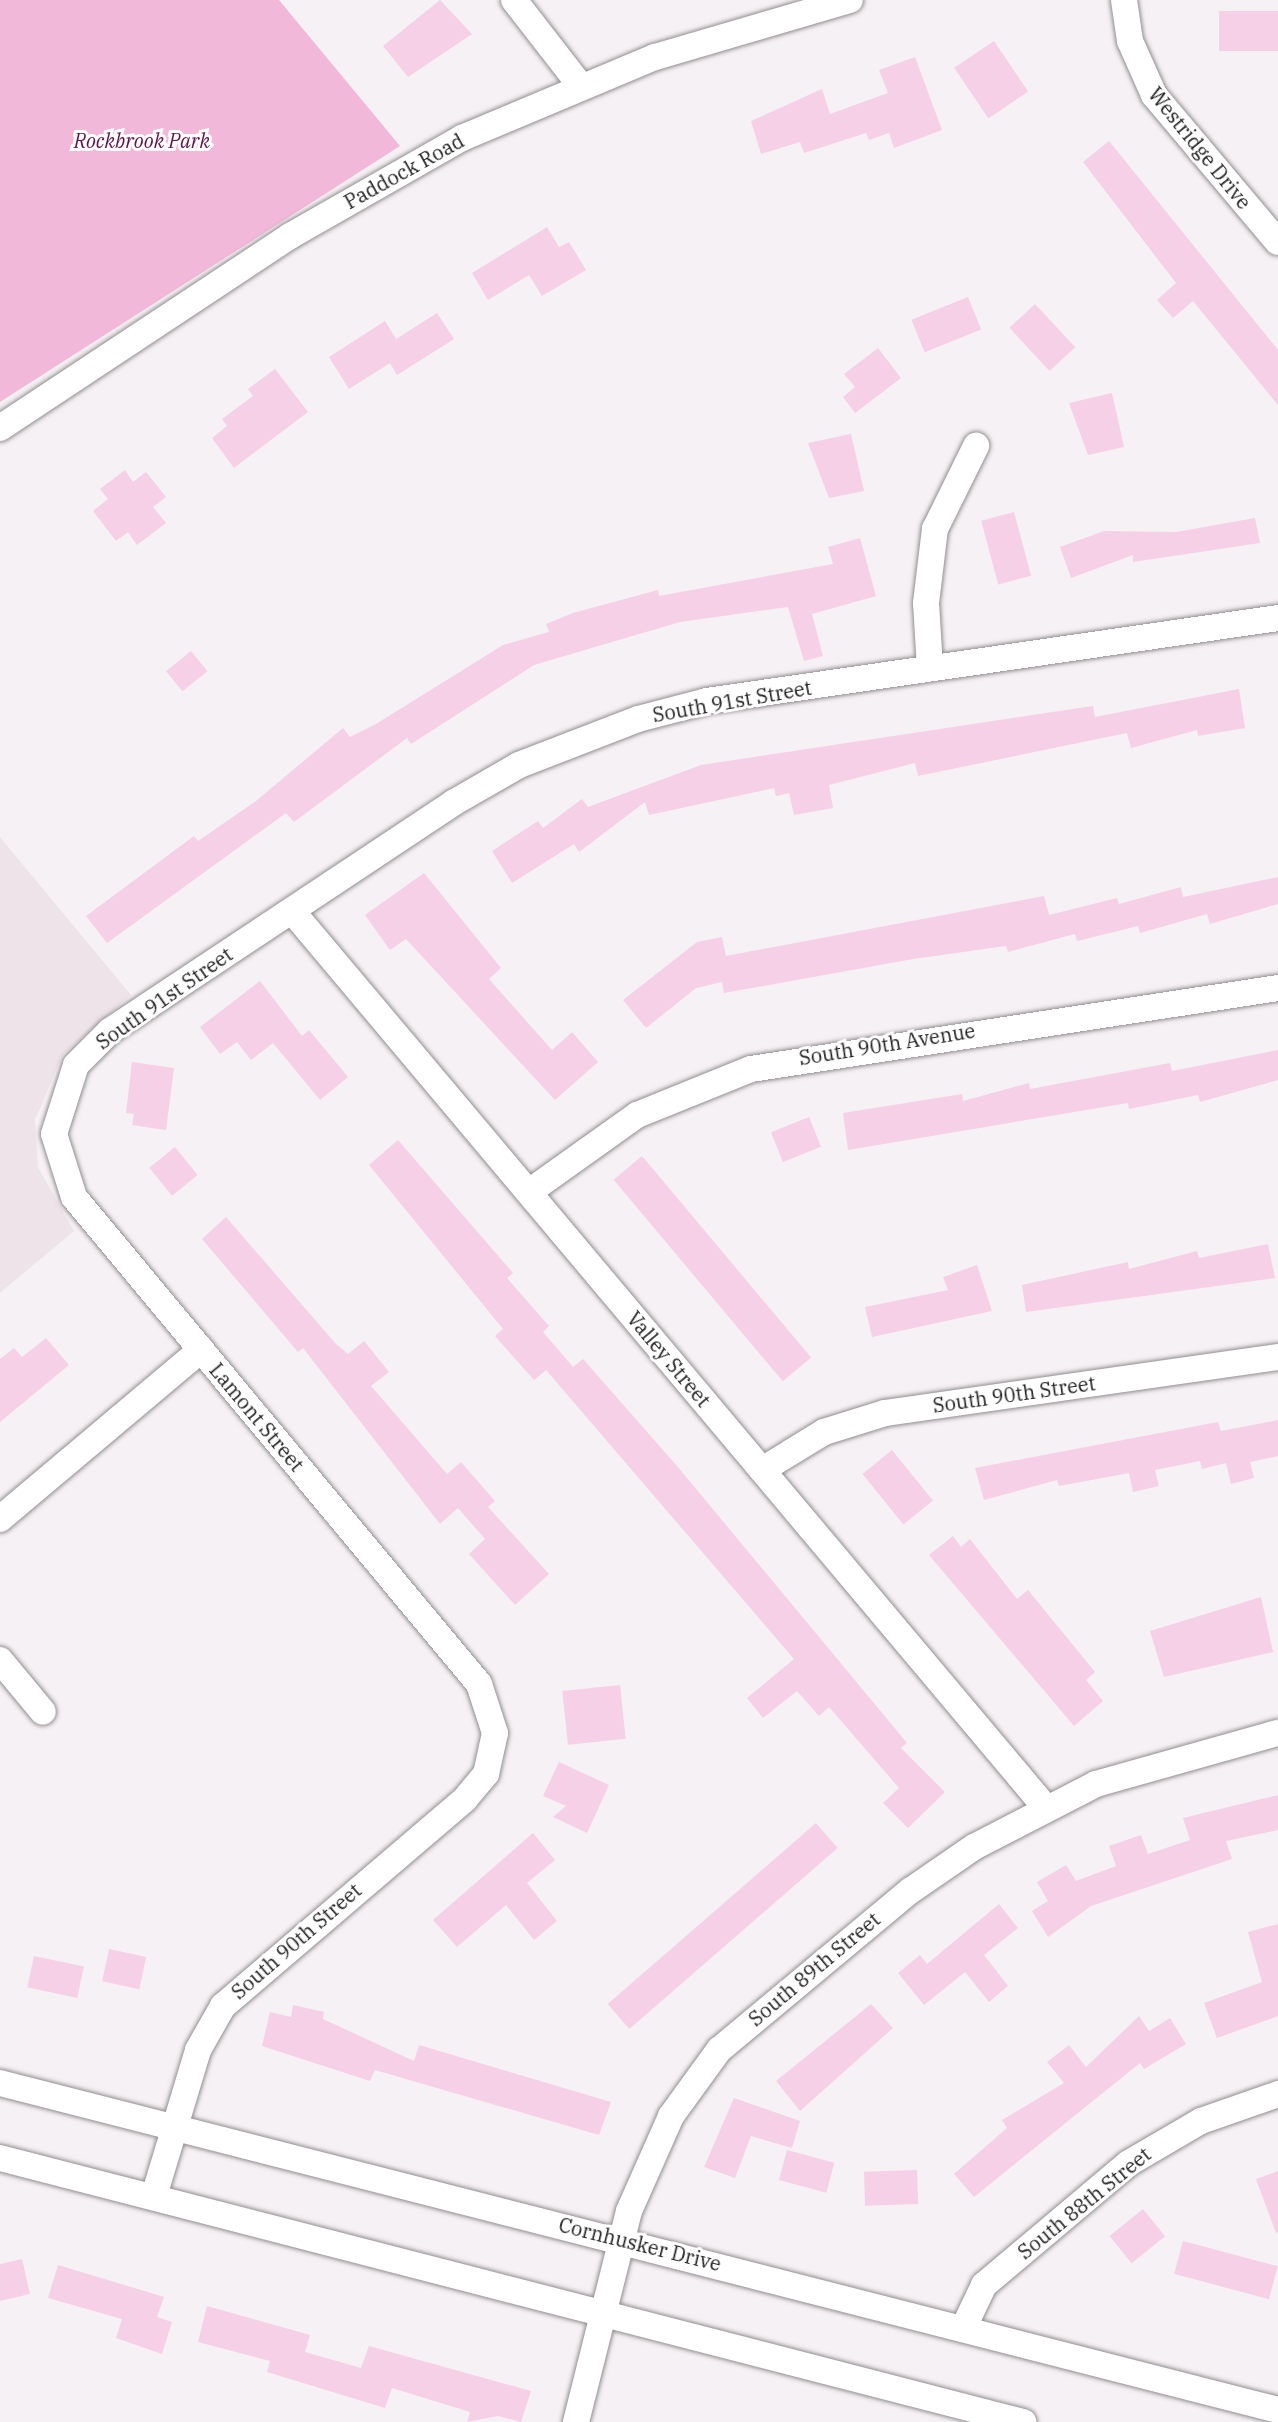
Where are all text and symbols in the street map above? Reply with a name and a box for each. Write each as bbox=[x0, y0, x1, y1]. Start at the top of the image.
street label: Westridge Drive bbox=[1144, 82, 1256, 214]
park label: Rockbrook Park bbox=[74, 128, 210, 152]
street label: Paddock Road bbox=[340, 128, 468, 214]
street label: South 91st Street bbox=[651, 675, 813, 727]
street label: South 91st Street bbox=[91, 942, 237, 1054]
street label: South 90th Avenue bbox=[797, 1018, 977, 1070]
street label: Valley Street bbox=[622, 1306, 716, 1412]
street label: Lamont Street bbox=[205, 1358, 309, 1476]
street label: South 90th Street bbox=[931, 1371, 1097, 1417]
street label: South 90th Street bbox=[226, 1878, 366, 2004]
street label: South 89th Street bbox=[743, 1907, 885, 2031]
street label: South 88th Street bbox=[1013, 2142, 1155, 2264]
street label: Cornhusker Drive bbox=[556, 2212, 724, 2276]

